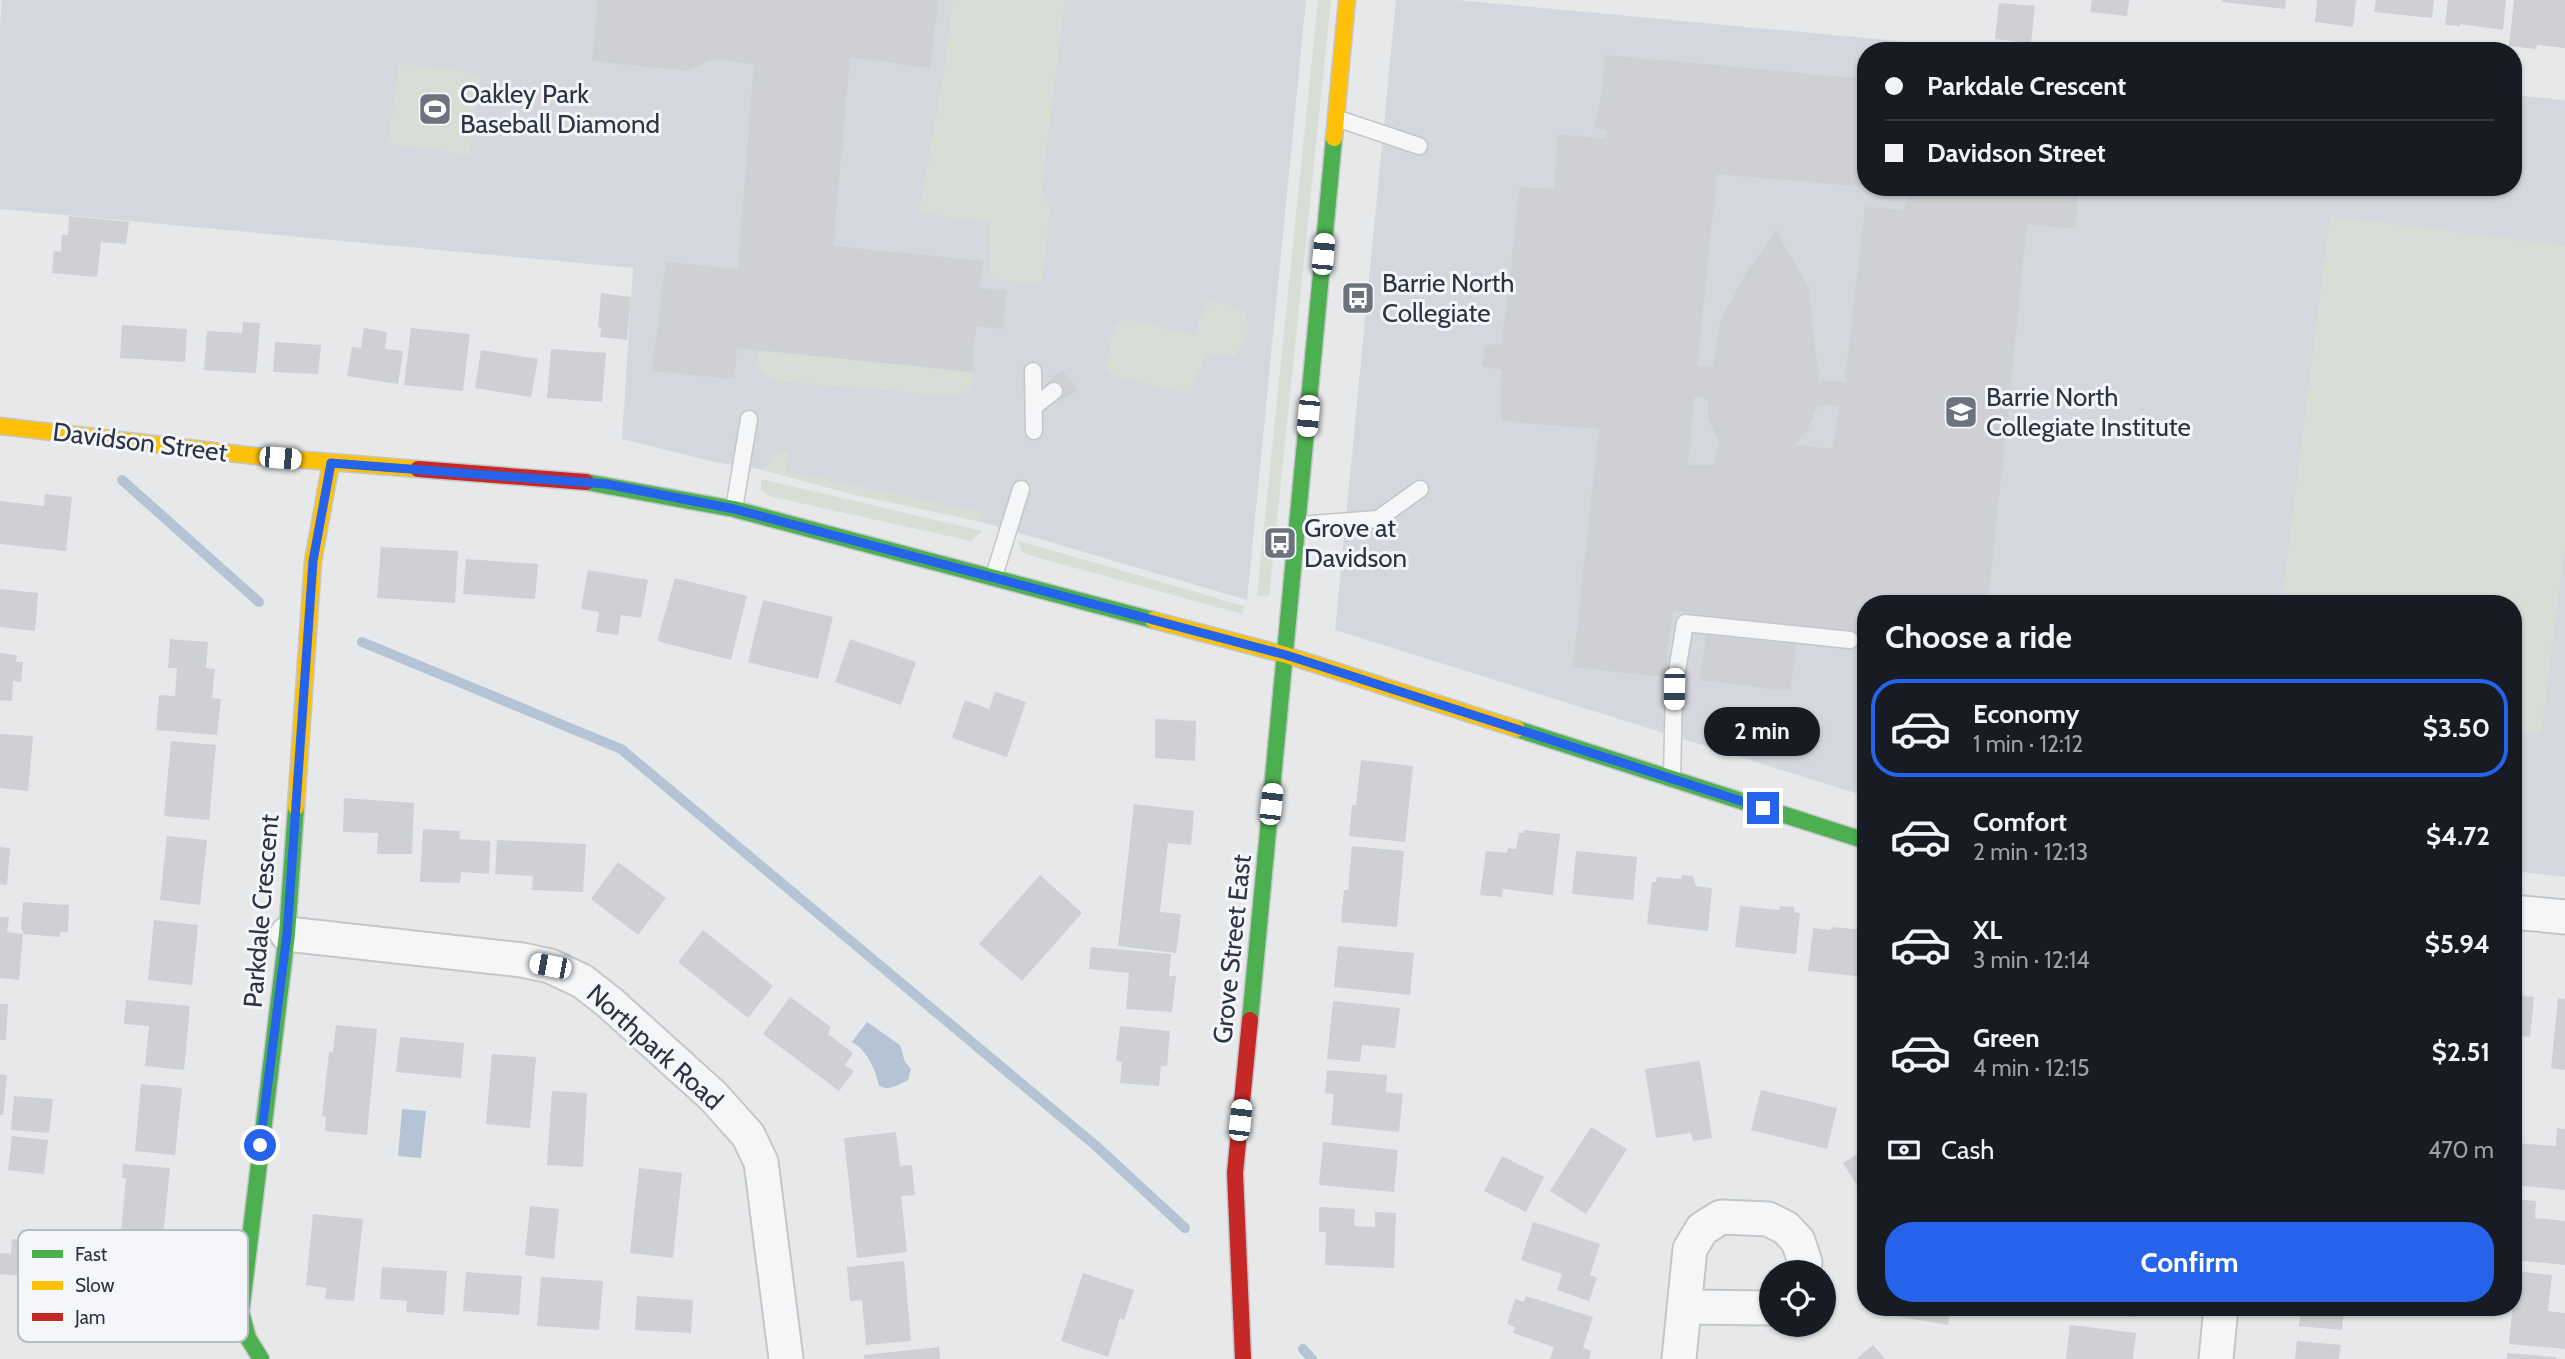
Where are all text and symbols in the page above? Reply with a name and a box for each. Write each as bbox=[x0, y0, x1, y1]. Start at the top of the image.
text: Parkdale Crescent bbox=[1927, 70, 2126, 102]
place label: Oakley Park Baseball Diamond bbox=[460, 78, 660, 140]
sports icon: Oakley Park Baseball Diamond bbox=[416, 90, 454, 128]
text: Davidson Street bbox=[1927, 137, 2106, 169]
car bbox=[1311, 232, 1336, 276]
place label: Barrie North Collegiate bbox=[1382, 267, 1514, 329]
bus stop icon: Barrie North Collegiate bbox=[1339, 279, 1377, 317]
place label: Barrie North Collegiate Institute bbox=[1986, 381, 2191, 443]
school or university icon: Barrie North Collegiate Institute bbox=[1942, 393, 1980, 431]
car bbox=[1296, 394, 1321, 438]
street label: Davidson Street bbox=[51, 415, 229, 469]
car bbox=[259, 446, 302, 470]
place label: Grove at Davidson bbox=[1304, 512, 1407, 574]
bus stop icon: Grove at Davidson bbox=[1261, 524, 1299, 562]
text: Choose a ride bbox=[1885, 617, 2072, 656]
car bbox=[1664, 668, 1685, 710]
icon: car bbox=[1889, 697, 1952, 760]
text: Economy bbox=[1973, 698, 2079, 730]
callout: 2 min bbox=[1705, 706, 1821, 756]
text: $3.50 bbox=[2423, 712, 2490, 744]
text: 2 min bbox=[1734, 717, 1790, 745]
text: 1 min · 12:12 bbox=[1973, 730, 2083, 758]
car bbox=[1259, 782, 1284, 826]
route end bbox=[1747, 792, 1779, 824]
icon: car bbox=[1889, 805, 1952, 868]
text: Comfort bbox=[1973, 806, 2067, 838]
street label: Parkdale Crescent bbox=[237, 813, 285, 1009]
text: $4.72 bbox=[2426, 820, 2490, 852]
text: 2 min · 12:13 bbox=[1973, 838, 2088, 866]
street label: Grove Street East bbox=[1206, 853, 1258, 1045]
icon: car bbox=[1889, 913, 1952, 976]
text: XL bbox=[1973, 914, 2002, 946]
text: $5.94 bbox=[2425, 928, 2490, 960]
text: 3 min · 12:14 bbox=[1973, 946, 2089, 974]
car bbox=[528, 952, 573, 980]
street label: Northpark Road bbox=[580, 977, 730, 1117]
icon: car bbox=[1889, 1021, 1952, 1084]
text: Green bbox=[1973, 1022, 2040, 1054]
text: $2.51 bbox=[2432, 1036, 2490, 1068]
text: 4 min · 12:15 bbox=[1973, 1054, 2089, 1082]
car bbox=[1228, 1098, 1253, 1142]
route start bbox=[244, 1129, 276, 1161]
icon: cash bbox=[1885, 1131, 1923, 1169]
text: Cash bbox=[1941, 1134, 1994, 1166]
text: 470 m bbox=[2428, 1136, 2494, 1164]
button: Confirm bbox=[1885, 1222, 2494, 1302]
legend bbox=[18, 1230, 248, 1342]
text: Fast bbox=[75, 1243, 108, 1266]
map controls bbox=[1759, 1260, 1836, 1337]
button: locate bbox=[1759, 1260, 1836, 1337]
text: Slow bbox=[75, 1274, 115, 1297]
text: Jam bbox=[74, 1306, 105, 1329]

